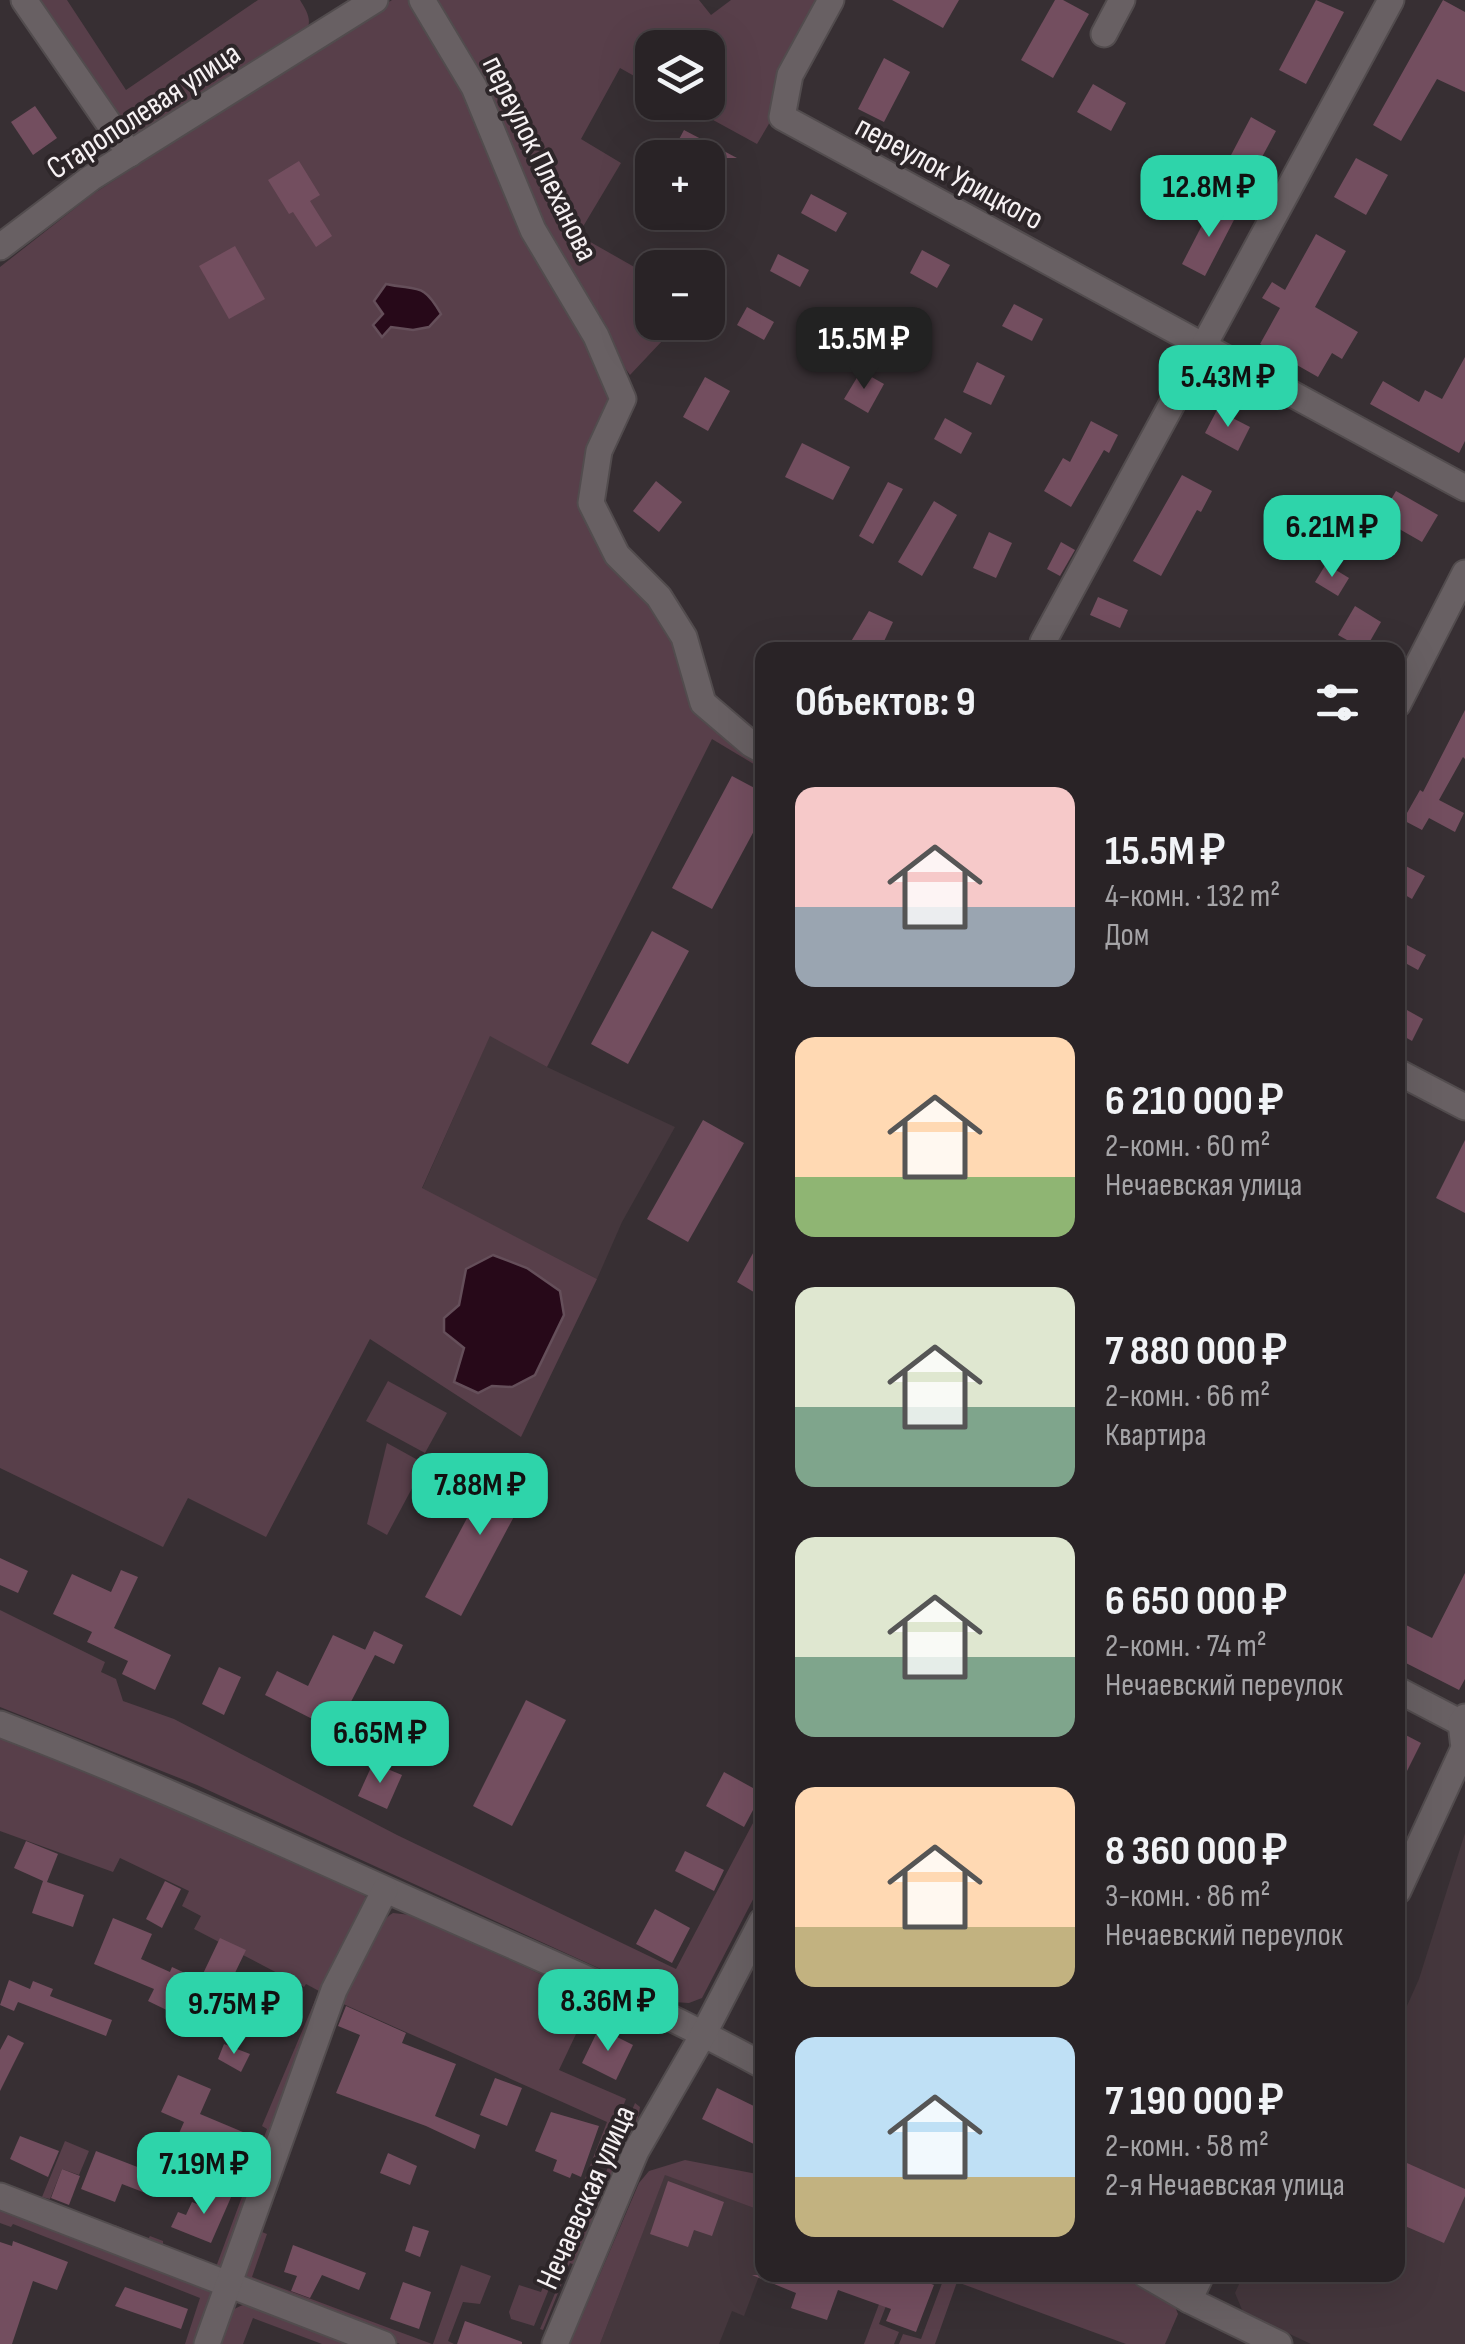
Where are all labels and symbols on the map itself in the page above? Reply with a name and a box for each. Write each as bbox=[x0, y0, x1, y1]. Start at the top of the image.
street label: Старополевая улица bbox=[40, 34, 248, 188]
street label: переулок Плеханова bbox=[473, 50, 606, 268]
street label: переулок Урицкого bbox=[849, 107, 1050, 239]
pin: 12.8M ₽ bbox=[1117, 155, 1301, 240]
pin: 15.5M ₽ bbox=[772, 307, 956, 392]
pin: 5.43M ₽ bbox=[1136, 345, 1320, 430]
pin: 6.21M ₽ bbox=[1240, 495, 1424, 580]
pin: 7.88M ₽ bbox=[388, 1453, 572, 1538]
pin: 6.65M ₽ bbox=[288, 1701, 472, 1786]
pin: 8.36M ₽ bbox=[516, 1969, 700, 2054]
pin: 9.75M ₽ bbox=[142, 1972, 326, 2057]
street label: Нечаевская улица bbox=[528, 2100, 644, 2296]
pin: 7.19M ₽ bbox=[112, 2132, 296, 2217]

